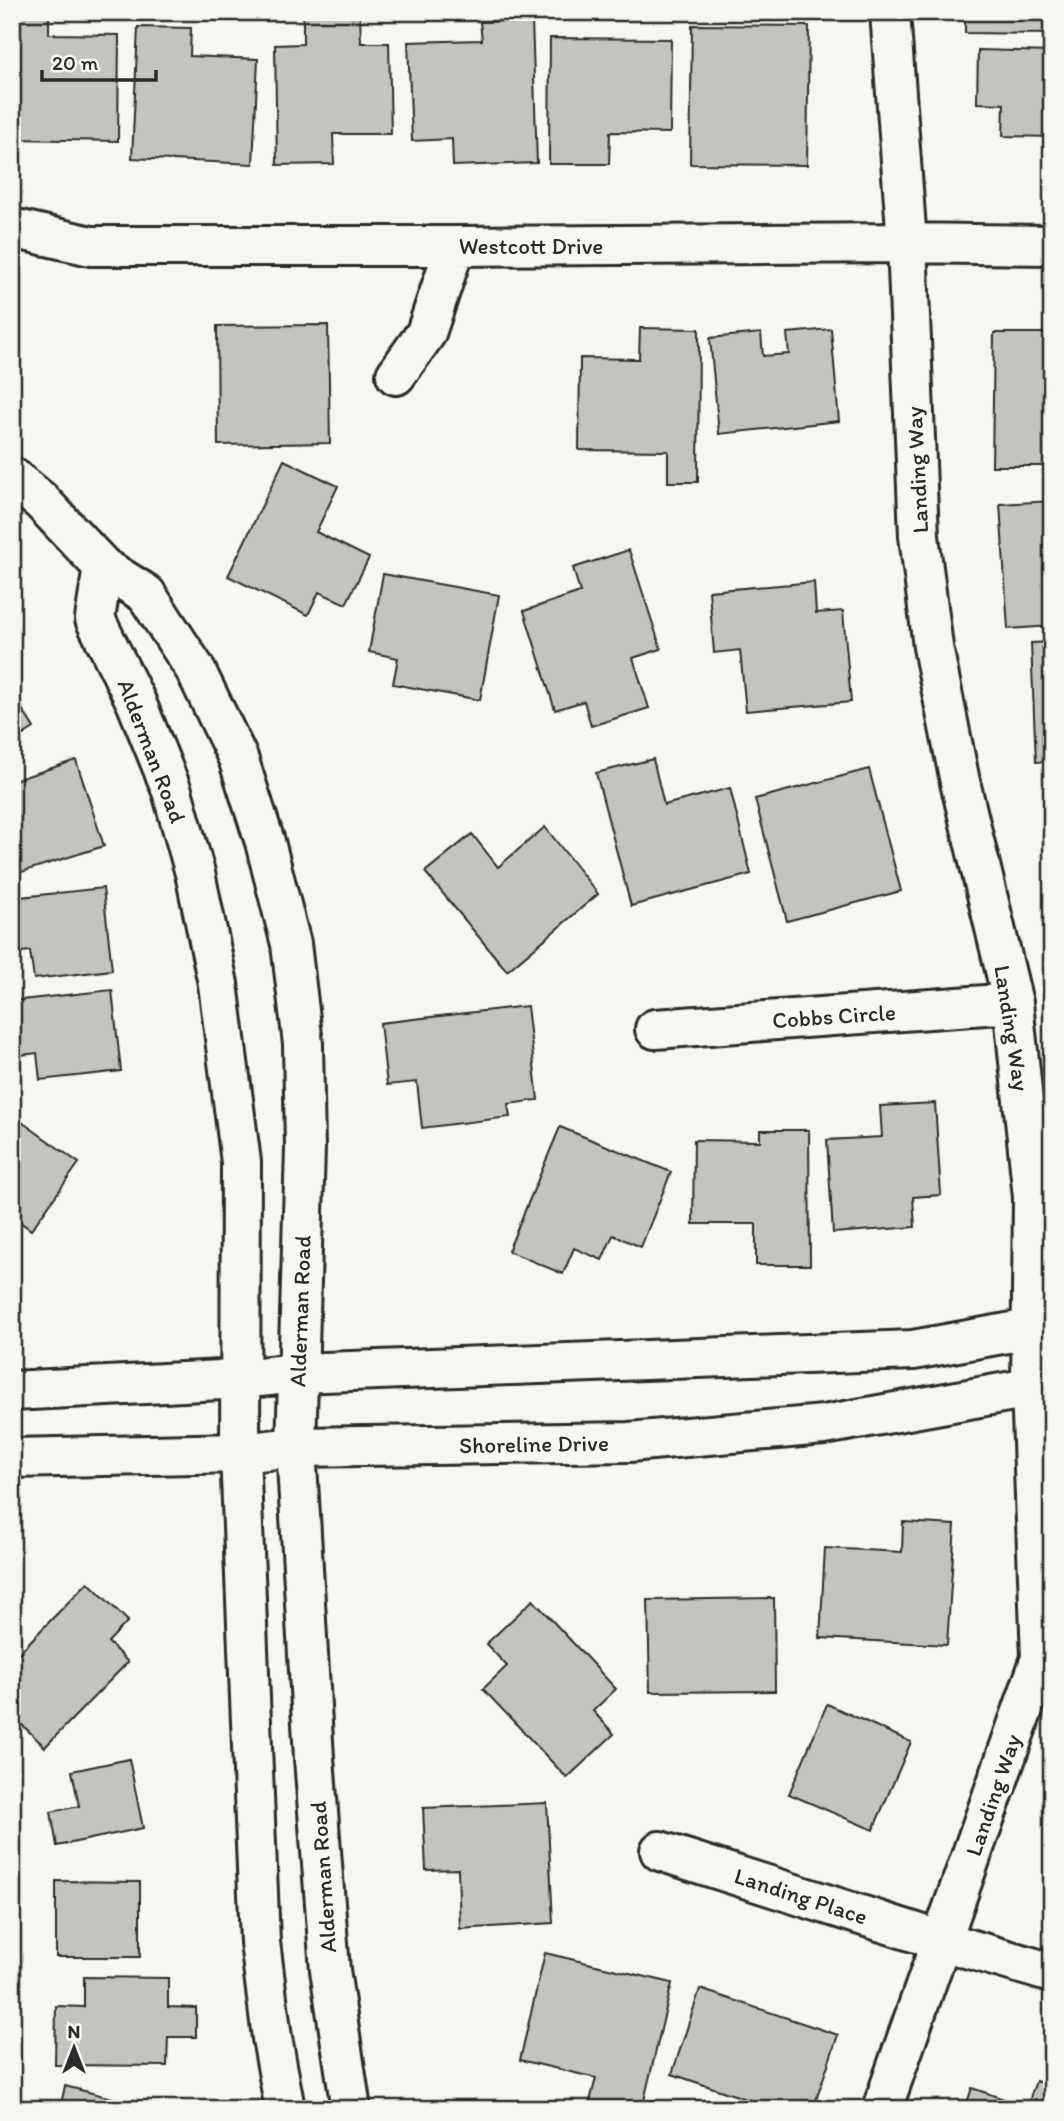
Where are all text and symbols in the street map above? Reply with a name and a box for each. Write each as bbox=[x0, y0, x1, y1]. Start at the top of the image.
scale bar bbox=[42, 38, 156, 82]
text: 20 m bbox=[52, 50, 99, 75]
street label: Westcott Drive bbox=[459, 232, 603, 260]
street label: Landing Way bbox=[900, 406, 934, 534]
street label: Alderman Road bbox=[112, 675, 192, 827]
street label: Landing Way bbox=[988, 963, 1036, 1093]
street label: Cobbs Circle bbox=[771, 998, 897, 1034]
street label: Alderman Road bbox=[283, 1234, 317, 1387]
street label: Shoreline Drive bbox=[459, 1429, 609, 1459]
street label: Landing Way bbox=[959, 1730, 1027, 1860]
street label: Alderman Road bbox=[304, 1800, 342, 1954]
street label: Landing Place bbox=[731, 1861, 871, 1931]
north arrow bbox=[38, 2012, 108, 2082]
text: N bbox=[68, 2020, 80, 2043]

